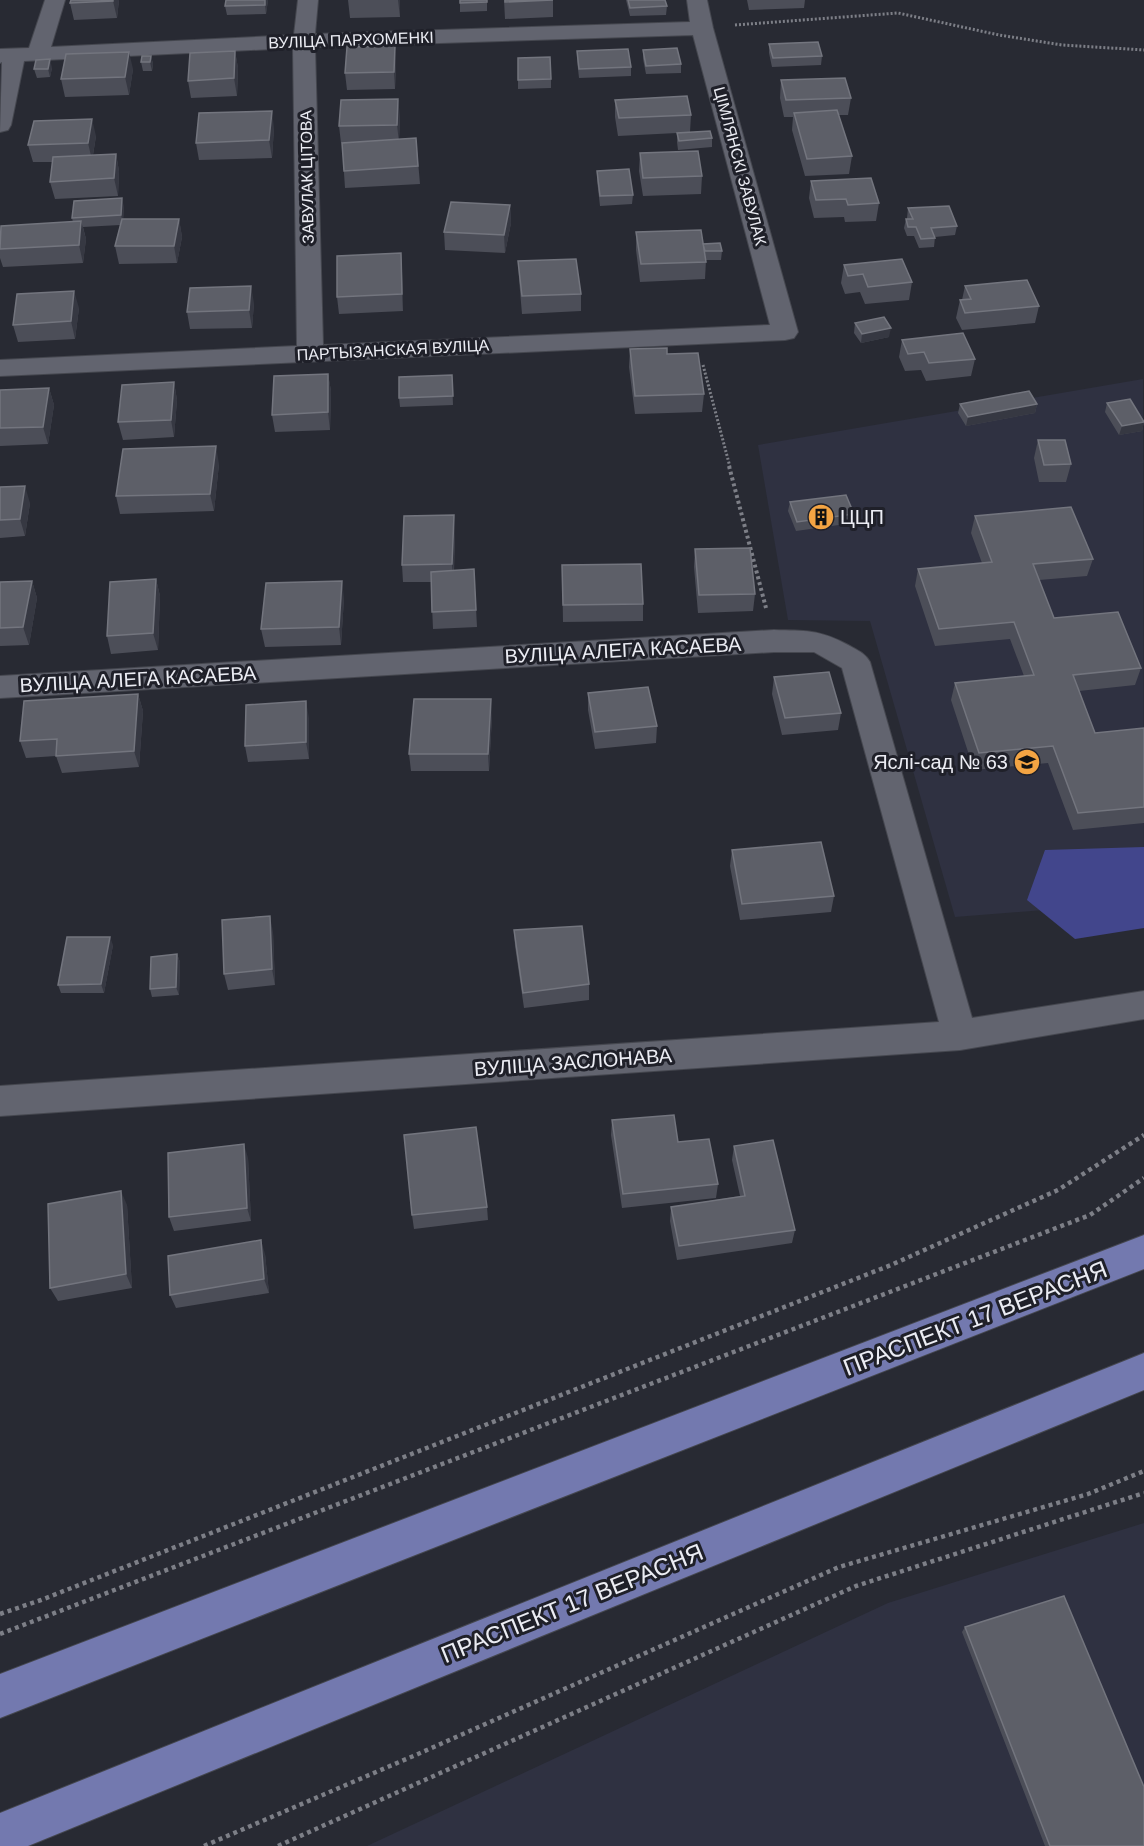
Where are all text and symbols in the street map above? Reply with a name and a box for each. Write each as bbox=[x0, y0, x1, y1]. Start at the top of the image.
street label: ВУЛІЦА ПАРХОМЕНКІ bbox=[268, 29, 434, 51]
street label: ЦІМЛЯНСКІ ЗАВУЛАК bbox=[711, 85, 770, 248]
street label: ЗАВУЛАК ЦІТОВА bbox=[297, 110, 317, 244]
street label: ПАРТЫЗАНСКАЯ ВУЛІЦА bbox=[296, 336, 490, 364]
building icon: ЦЦП bbox=[806, 502, 836, 532]
place label: ЦЦП bbox=[840, 506, 884, 528]
street label: ВУЛІЦА АЛЕГА КАСАЕВА bbox=[504, 633, 743, 667]
street label: ВУЛІЦА АЛЕГА КАСАЕВА bbox=[19, 662, 258, 696]
school or university icon: Яслі-сад № 63 bbox=[1012, 747, 1042, 777]
place label: Яслі-сад № 63 bbox=[873, 751, 1008, 773]
street label: ВУЛІЦА ЗАСЛОНАВА bbox=[473, 1044, 673, 1080]
street label: ПРАСПЕКТ 17 ВЕРАСНЯ bbox=[839, 1255, 1111, 1381]
street label: ПРАСПЕКТ 17 ВЕРАСНЯ bbox=[437, 1538, 707, 1668]

